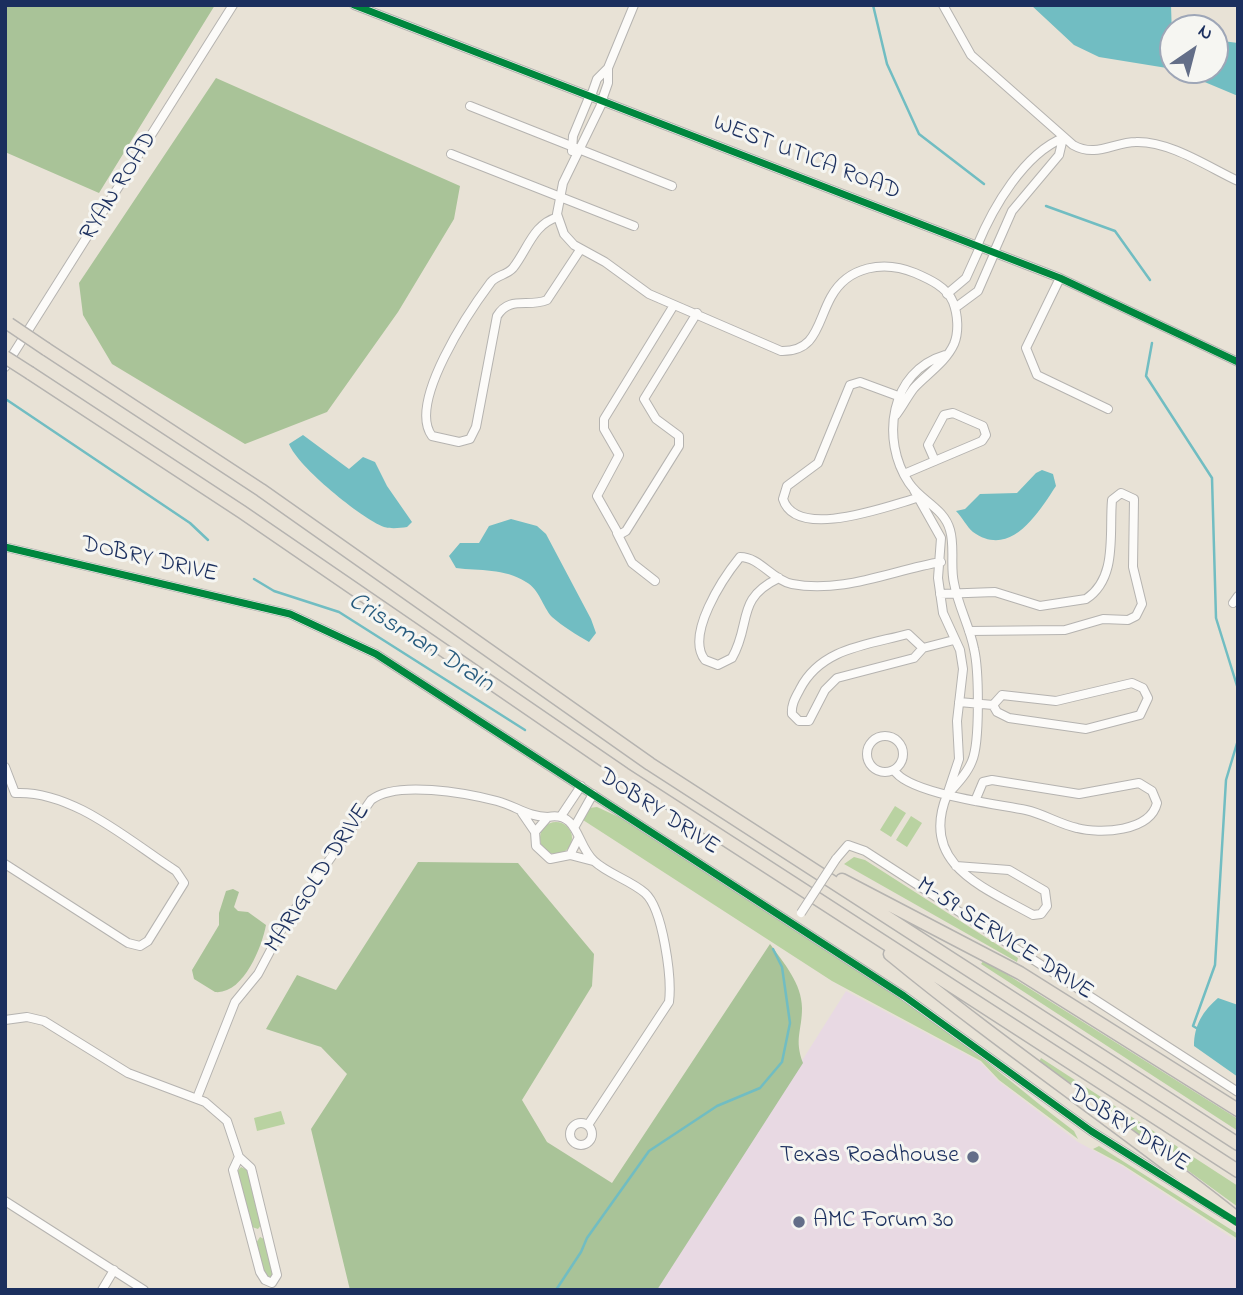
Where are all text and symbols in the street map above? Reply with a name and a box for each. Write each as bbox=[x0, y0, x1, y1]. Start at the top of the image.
north arrow bbox=[1159, 14, 1229, 84]
text: N bbox=[1192, 18, 1218, 48]
street label: WEST UTICA ROAD bbox=[708, 110, 904, 208]
street label: RYAN ROAD bbox=[75, 127, 165, 247]
street label: DOBRY DRIVE bbox=[78, 531, 220, 591]
water label: Crissman Drain bbox=[341, 587, 499, 701]
street label: DOBRY DRIVE bbox=[592, 763, 724, 863]
street label: MARIGOLD DRIVE bbox=[260, 799, 378, 959]
street label: M-59 SERVICE DRIVE bbox=[910, 872, 1098, 1008]
street label: DOBRY DRIVE bbox=[1062, 1080, 1194, 1180]
place label: Texas Roadhouse bbox=[780, 1143, 959, 1171]
marker: Texas Roadhouse bbox=[965, 1149, 981, 1165]
place label: AMC Forum 30 bbox=[813, 1208, 953, 1236]
marker: AMC Forum 30 bbox=[791, 1214, 807, 1230]

